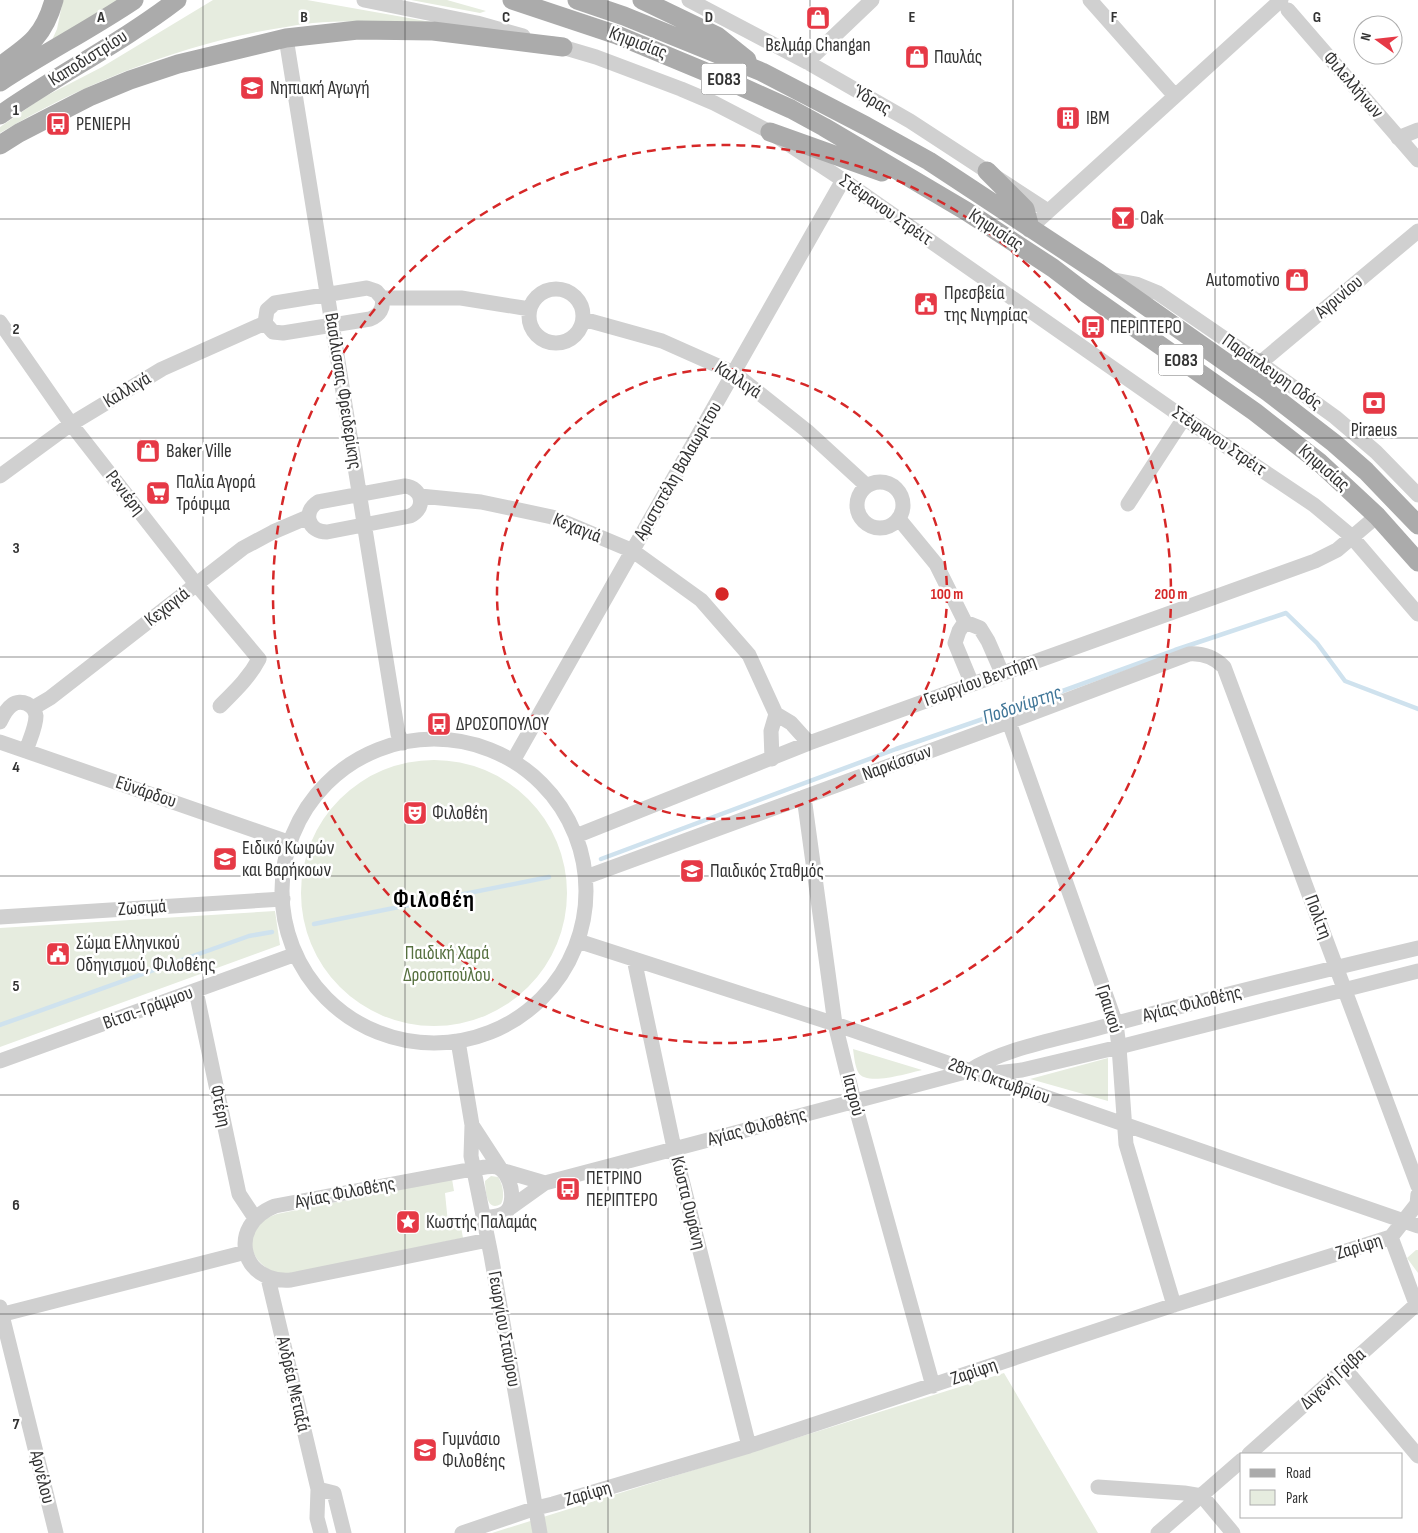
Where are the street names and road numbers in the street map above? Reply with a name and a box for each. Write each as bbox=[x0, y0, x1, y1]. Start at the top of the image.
street label: Κηφισίας bbox=[606, 21, 670, 65]
street label: Καποδιστρίου bbox=[44, 25, 132, 91]
street label: Φιλελλήνων bbox=[1318, 47, 1389, 123]
road number: ΕΟ83 bbox=[702, 64, 746, 95]
street label: Ύδρας bbox=[848, 79, 895, 120]
street label: Στέφανου Στρέιτ bbox=[835, 169, 937, 251]
street label: Κηφισίας bbox=[964, 204, 1028, 256]
street label: Αγρινίου bbox=[1310, 270, 1367, 324]
street label: Βασίλισσας Φρειδερίκης bbox=[319, 311, 367, 471]
street label: Παράπλευρη Οδός bbox=[1218, 329, 1326, 415]
road number: ΕΟ83 bbox=[1158, 344, 1204, 376]
street label: Καλλιγά bbox=[710, 356, 766, 404]
street label: Καλλιγά bbox=[99, 367, 155, 413]
street label: Αριστοτέλη Βαλαωρίτου bbox=[629, 398, 727, 545]
street label: Στέφανου Στρέιτ bbox=[1168, 401, 1270, 481]
street label: Κηφισίας bbox=[1294, 439, 1354, 497]
street label: Ρενιέρη bbox=[100, 466, 150, 520]
street label: Κεχαγιά bbox=[549, 508, 605, 548]
street label: Κεχαγιά bbox=[140, 582, 194, 632]
street label: Γεωργίου Βεντήρη bbox=[921, 650, 1039, 712]
street label: Ναρκίσσων bbox=[859, 740, 935, 786]
street label: Εϋνάρδου bbox=[113, 771, 179, 813]
street label: Πολίτη bbox=[1299, 892, 1337, 942]
street label: Ζωσιμά bbox=[117, 895, 167, 921]
street label: Βίτσι-Γράμμου bbox=[100, 981, 196, 1035]
street label: Αγίας Φιλοθέης bbox=[1139, 981, 1244, 1028]
street label: Γραικού bbox=[1091, 982, 1127, 1036]
street label: 28ης Οκτωβρίου bbox=[945, 1053, 1053, 1109]
street label: Ιατρού bbox=[837, 1072, 869, 1118]
street label: Φτέρη bbox=[204, 1083, 236, 1129]
street label: Αγίας Φιλοθέης bbox=[704, 1103, 809, 1151]
street label: Κώστα Ουράνη bbox=[665, 1154, 711, 1252]
street label: Αγίας Φιλοθέης bbox=[292, 1172, 397, 1214]
street label: Ζαρίφη bbox=[1333, 1229, 1385, 1265]
street label: Γεωργίου Σταύρου bbox=[482, 1269, 526, 1389]
street label: Ανδρέα Μεταξά bbox=[271, 1333, 315, 1434]
street label: Διγενή Γρίβα bbox=[1296, 1344, 1370, 1414]
street label: Ζαρίφη bbox=[948, 1353, 1000, 1391]
street label: Αρνέλου bbox=[24, 1447, 60, 1506]
street label: Ζαρίφη bbox=[562, 1476, 614, 1512]

